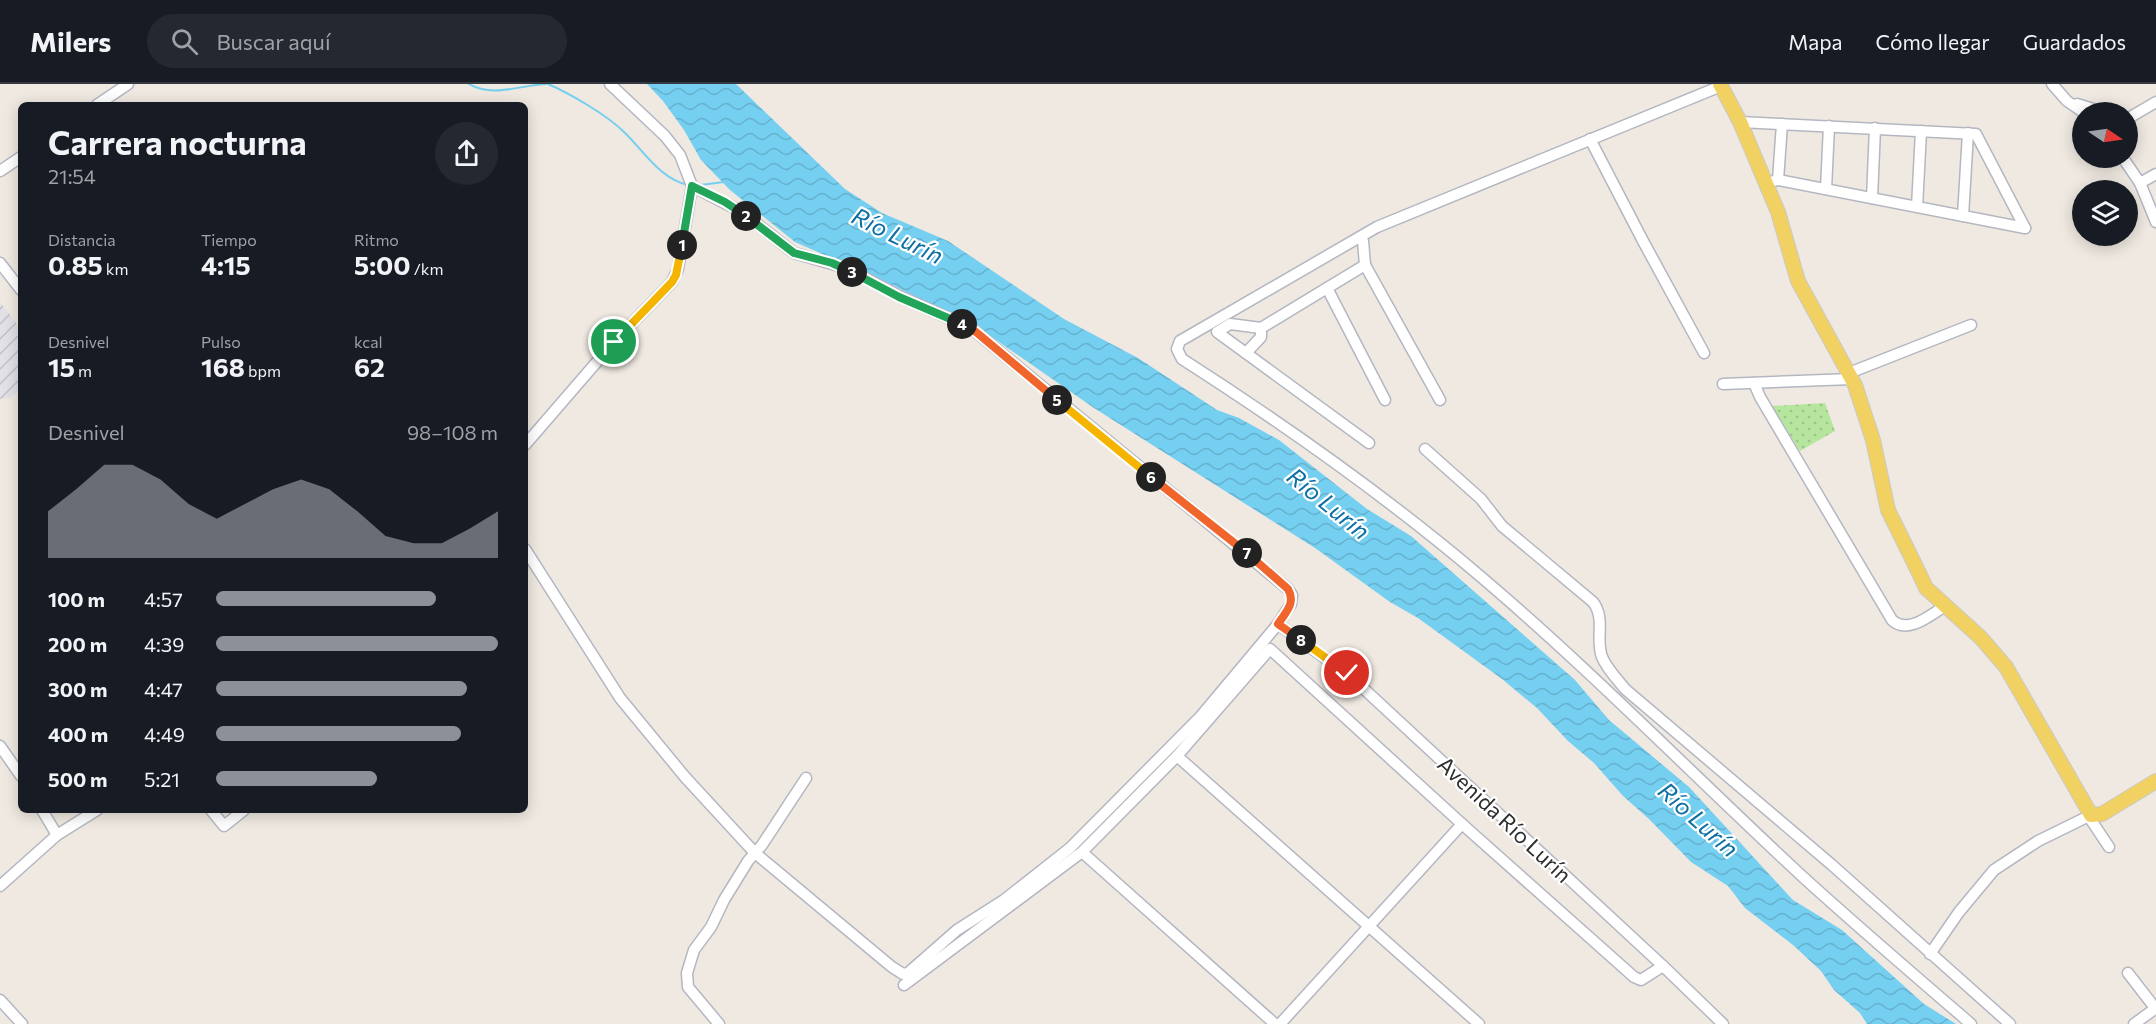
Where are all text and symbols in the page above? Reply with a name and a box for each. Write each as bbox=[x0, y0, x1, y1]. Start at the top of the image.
search box bbox=[147, 14, 567, 68]
text: Milers bbox=[30, 24, 111, 58]
icon: search bbox=[168, 25, 201, 58]
text: Buscar aquí bbox=[216, 28, 331, 55]
text: Mapa bbox=[1788, 29, 1843, 54]
text: Cómo llegar bbox=[1876, 29, 1990, 54]
text: Guardados bbox=[2023, 29, 2126, 54]
north arrow bbox=[2072, 102, 2138, 168]
map controls bbox=[2072, 102, 2138, 246]
text: Carrera nocturna bbox=[48, 121, 307, 162]
button: share bbox=[435, 122, 498, 185]
text: 21:54 bbox=[48, 164, 96, 188]
button: layers bbox=[2072, 180, 2138, 246]
pin: 2 bbox=[731, 201, 761, 231]
water label: Río Lurín bbox=[848, 201, 948, 269]
text: 2 bbox=[741, 206, 751, 225]
text: Distancia bbox=[48, 230, 116, 249]
text: Tiempo bbox=[201, 230, 257, 249]
text: Ritmo bbox=[354, 230, 399, 249]
pin: 1 bbox=[667, 230, 697, 260]
text: 1 bbox=[678, 235, 686, 254]
text: 0.85 bbox=[48, 249, 103, 280]
text: 4:15 bbox=[201, 249, 251, 280]
text: 5:00 bbox=[354, 249, 411, 280]
pin: 3 bbox=[837, 257, 867, 287]
text: km bbox=[103, 259, 128, 278]
text: /km bbox=[411, 259, 443, 278]
text: 3 bbox=[847, 262, 857, 281]
pin: 4 bbox=[947, 309, 977, 339]
text: 4 bbox=[957, 314, 967, 333]
pin bbox=[588, 316, 639, 367]
icon: arrive bbox=[597, 325, 630, 358]
text: Desnivel bbox=[48, 332, 109, 351]
text: Pulso bbox=[201, 332, 241, 351]
text: kcal bbox=[354, 332, 383, 351]
text: 15 bbox=[48, 351, 75, 382]
text: 168 bbox=[201, 351, 245, 382]
text: 62 bbox=[354, 351, 385, 382]
text: m bbox=[75, 361, 92, 380]
text: bpm bbox=[245, 361, 281, 380]
pin: 5 bbox=[1042, 385, 1072, 415]
text: 5 bbox=[1052, 390, 1062, 409]
text: Desnivel bbox=[48, 420, 125, 444]
text: 98–108 m bbox=[407, 420, 498, 444]
water label: Río Lurín bbox=[1282, 461, 1376, 545]
pin: 6 bbox=[1136, 462, 1166, 492]
text: 6 bbox=[1146, 467, 1156, 486]
pin: 7 bbox=[1232, 538, 1262, 568]
text: 7 bbox=[1243, 543, 1251, 562]
text: 100 m bbox=[48, 587, 105, 611]
text: 4:57 bbox=[144, 587, 183, 611]
pin: 8 bbox=[1286, 625, 1316, 655]
text: 8 bbox=[1296, 630, 1306, 649]
text: 200 m bbox=[48, 632, 107, 656]
text: 4:39 bbox=[144, 632, 184, 656]
pin bbox=[1321, 647, 1372, 698]
icon: check bbox=[1330, 656, 1363, 689]
text: 300 m bbox=[48, 677, 108, 701]
text: 4:47 bbox=[144, 677, 183, 701]
text: 400 m bbox=[48, 722, 108, 746]
text: 4:49 bbox=[144, 722, 185, 746]
street label: Avenida Río Lurín bbox=[1432, 750, 1578, 888]
text: 500 m bbox=[48, 767, 108, 791]
text: 5:21 bbox=[144, 767, 180, 791]
water label: Río Lurín bbox=[1653, 775, 1745, 863]

